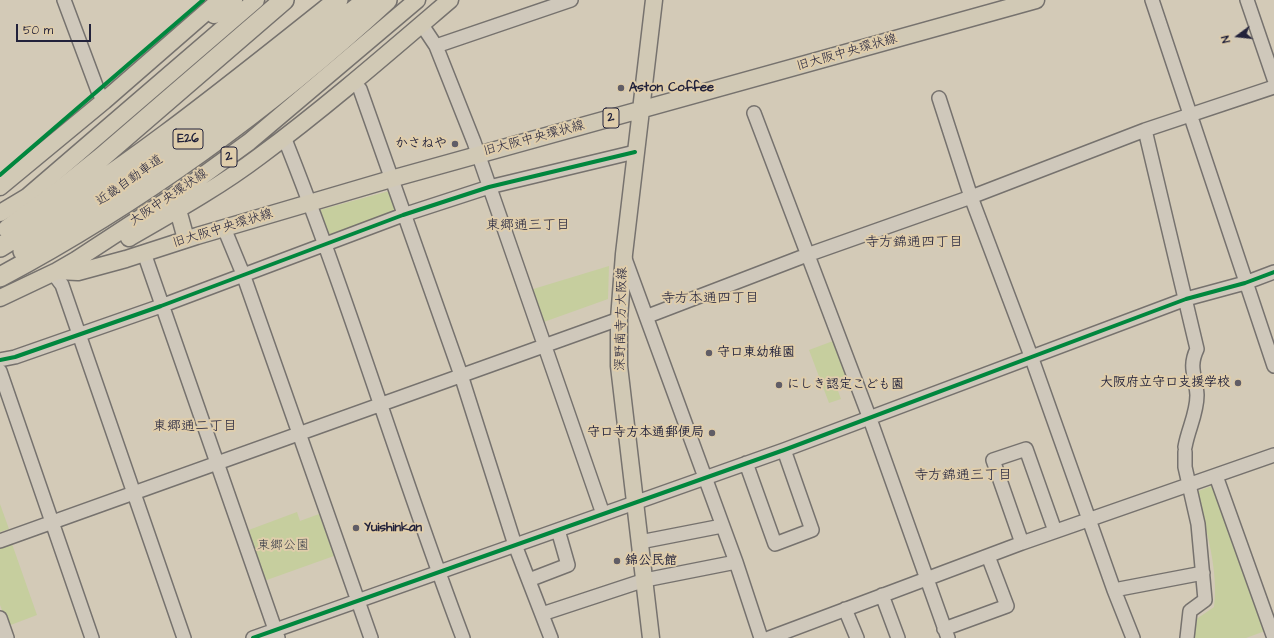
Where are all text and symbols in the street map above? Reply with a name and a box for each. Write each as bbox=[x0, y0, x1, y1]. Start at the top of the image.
scale bar bbox=[18, 16, 93, 42]
north arrow bbox=[1218, 16, 1258, 56]
text: 50 m bbox=[23, 22, 53, 39]
street label: 旧大阪中央環状線 bbox=[795, 31, 899, 75]
text: N bbox=[1218, 34, 1234, 45]
place label: Aston Coffee bbox=[629, 80, 714, 96]
marker: Aston Coffee bbox=[616, 83, 626, 93]
road number: 2 bbox=[603, 108, 619, 128]
street label: 旧大阪中央環状線 bbox=[482, 118, 586, 160]
road number: E26 bbox=[173, 129, 203, 149]
place label: かさねや bbox=[395, 136, 447, 152]
marker: かさねや bbox=[450, 139, 460, 149]
road number: 2 bbox=[221, 147, 237, 167]
street label: 近畿自動車道 bbox=[94, 152, 166, 210]
street label: 大阪中央環状線 bbox=[127, 166, 211, 230]
street label: 旧大阪中央環状線 bbox=[171, 206, 275, 252]
district label: 東郷通三丁目 bbox=[486, 218, 570, 234]
district label: 寺方錦通四丁目 bbox=[865, 235, 963, 251]
street label: 深野南寺方大阪線 bbox=[613, 267, 631, 371]
district label: 寺方本通四丁目 bbox=[661, 291, 759, 307]
place label: 守口東幼稚園 bbox=[717, 345, 795, 361]
marker: 守口東幼稚園 bbox=[704, 348, 714, 358]
place label: 大阪府立守口支援学校 bbox=[1100, 375, 1230, 391]
place label: にしき認定こども園 bbox=[787, 377, 904, 393]
marker: 大阪府立守口支援学校 bbox=[1233, 378, 1243, 388]
marker: にしき認定こども園 bbox=[774, 380, 784, 390]
district label: 東郷通二丁目 bbox=[153, 419, 237, 435]
place label: 守口寺方本通郵便局 bbox=[587, 425, 704, 441]
marker: 守口寺方本通郵便局 bbox=[707, 428, 717, 438]
district label: 寺方錦通三丁目 bbox=[914, 468, 1012, 484]
place label: Yuishinkan bbox=[364, 520, 422, 536]
marker: Yuishinkan bbox=[351, 523, 361, 533]
park label: 東郷公園 bbox=[257, 538, 309, 554]
place label: 錦公民館 bbox=[625, 553, 677, 569]
marker: 錦公民館 bbox=[612, 556, 622, 566]

